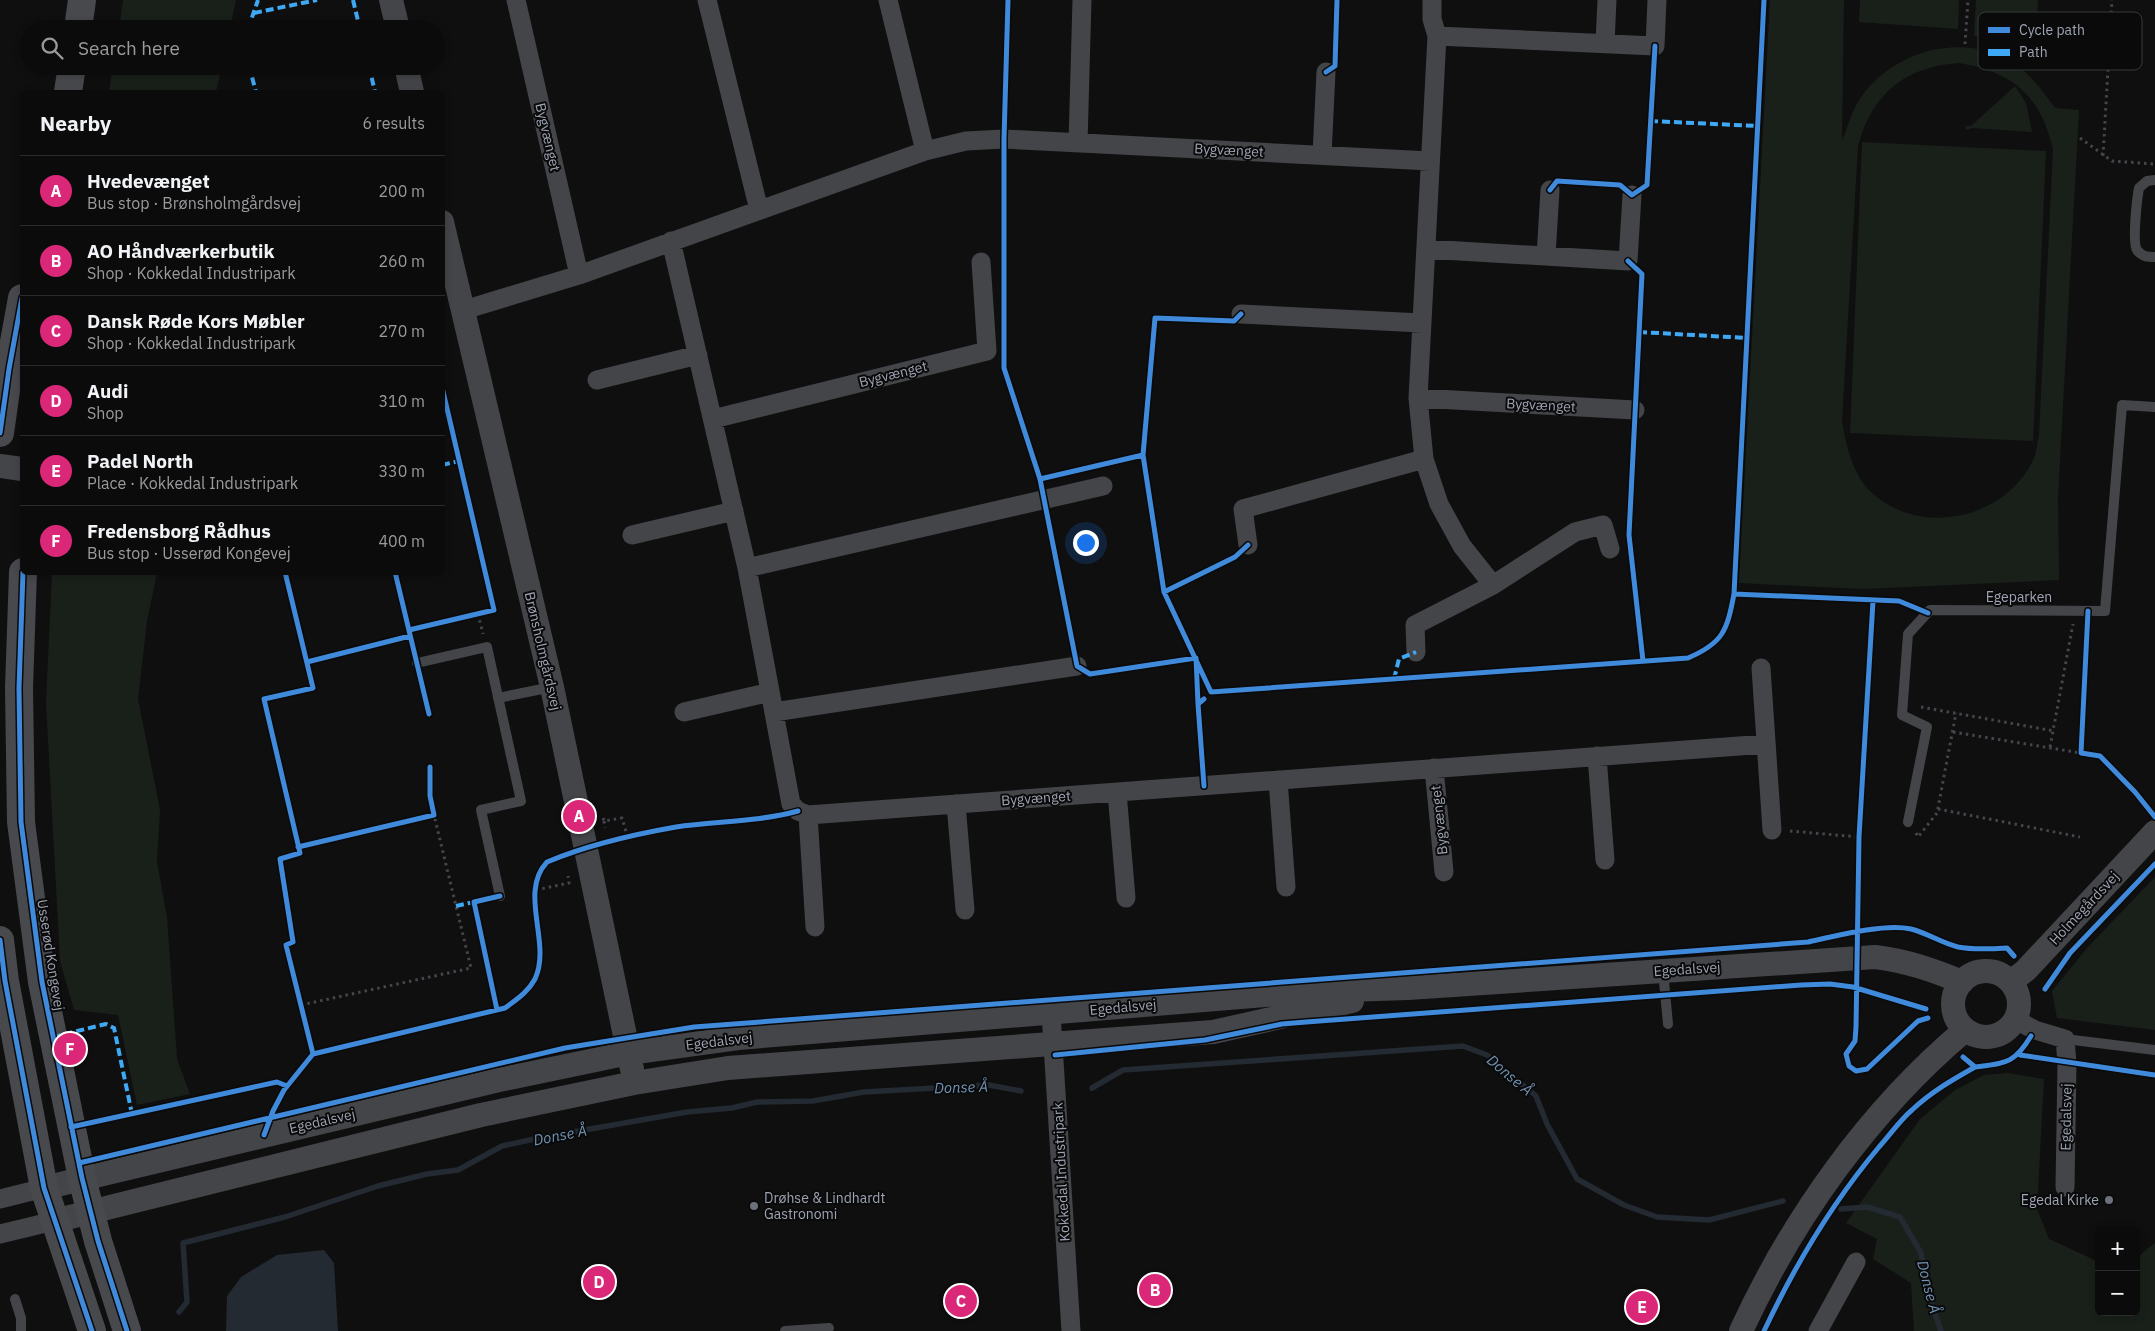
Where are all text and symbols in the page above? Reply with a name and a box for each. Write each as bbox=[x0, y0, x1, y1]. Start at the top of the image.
legend bbox=[1978, 12, 2142, 70]
search box bbox=[20, 20, 445, 75]
text: Cycle path bbox=[2019, 21, 2085, 39]
icon: search bbox=[38, 34, 66, 62]
text: Search here bbox=[78, 36, 180, 60]
text: Path bbox=[2019, 43, 2048, 61]
street label: Bygvænget bbox=[531, 101, 565, 173]
text: Nearby bbox=[40, 109, 111, 137]
text: 6 results bbox=[362, 113, 425, 133]
street label: Bygvænget bbox=[1194, 139, 1264, 161]
text: Hvedevænget bbox=[87, 169, 210, 193]
text: A bbox=[51, 181, 61, 201]
text: 200 m bbox=[378, 181, 425, 201]
text: Bus stop · Brønsholmgårdsvej bbox=[87, 193, 301, 213]
text: AO Håndværkerbutik bbox=[87, 239, 274, 263]
text: B bbox=[51, 251, 61, 271]
text: 260 m bbox=[378, 251, 425, 271]
text: Shop · Kokkedal Industripark bbox=[87, 263, 296, 283]
text: Dansk Røde Kors Møbler bbox=[87, 309, 305, 333]
text: C bbox=[51, 321, 61, 341]
text: 270 m bbox=[378, 321, 425, 341]
text: Shop · Kokkedal Industripark bbox=[87, 333, 296, 353]
street label: Bygvænget bbox=[857, 357, 929, 391]
text: Audi bbox=[87, 379, 128, 403]
text: D bbox=[50, 391, 62, 411]
text: 310 m bbox=[378, 391, 425, 411]
street label: Bygvænget bbox=[1506, 394, 1576, 416]
text: Shop bbox=[87, 403, 124, 423]
text: Padel North bbox=[87, 449, 193, 473]
text: E bbox=[51, 461, 61, 481]
text: 330 m bbox=[378, 461, 425, 481]
text: Place · Kokkedal Industripark bbox=[87, 473, 298, 493]
text: Fredensborg Rådhus bbox=[87, 519, 271, 543]
your location bbox=[1073, 530, 1099, 556]
text: F bbox=[51, 531, 61, 551]
text: 400 m bbox=[378, 531, 425, 551]
text: Bus stop · Usserød Kongevej bbox=[87, 543, 291, 563]
street label: Egeparken bbox=[1986, 588, 2052, 606]
street label: Brønsholmgårdsvej bbox=[521, 590, 565, 712]
street label: Bygvænget bbox=[1426, 784, 1452, 856]
street label: Bygvænget bbox=[1001, 787, 1071, 809]
pin: A bbox=[563, 797, 595, 835]
street label: Holmegårdsvej bbox=[2045, 867, 2123, 949]
street label: Usserød Kongevej bbox=[33, 898, 69, 1012]
street label: Egedalsvej bbox=[1653, 958, 1721, 980]
street label: Egedalsvej bbox=[1089, 995, 1157, 1019]
street label: Egedalsvej bbox=[685, 1028, 753, 1054]
pin: F bbox=[54, 1030, 86, 1068]
water label: Donse Å bbox=[1483, 1050, 1537, 1100]
water label: Donse Å bbox=[934, 1077, 988, 1097]
street label: Egedalsvej bbox=[2056, 1083, 2076, 1151]
street label: Kokkedal Industripark bbox=[1048, 1101, 1074, 1242]
street label: Egedalsvej bbox=[287, 1105, 357, 1137]
water label: Donse Å bbox=[532, 1121, 588, 1149]
place label: Drøhse & Lindhardt Gastronomi bbox=[764, 1189, 885, 1223]
place label: Egedal Kirke bbox=[2021, 1191, 2099, 1209]
marker: Egedal Kirke bbox=[2103, 1194, 2115, 1206]
marker: Drøhse & Lindhardt Gastronomi bbox=[748, 1200, 760, 1212]
map controls bbox=[2095, 1226, 2140, 1316]
button: + bbox=[2095, 1226, 2140, 1271]
water label: Donse Å bbox=[1913, 1258, 1945, 1316]
pin: D bbox=[583, 1263, 615, 1301]
pin: B bbox=[1139, 1271, 1171, 1309]
button: − bbox=[2095, 1271, 2140, 1316]
pin: C bbox=[945, 1282, 977, 1320]
pin: E bbox=[1626, 1288, 1658, 1326]

